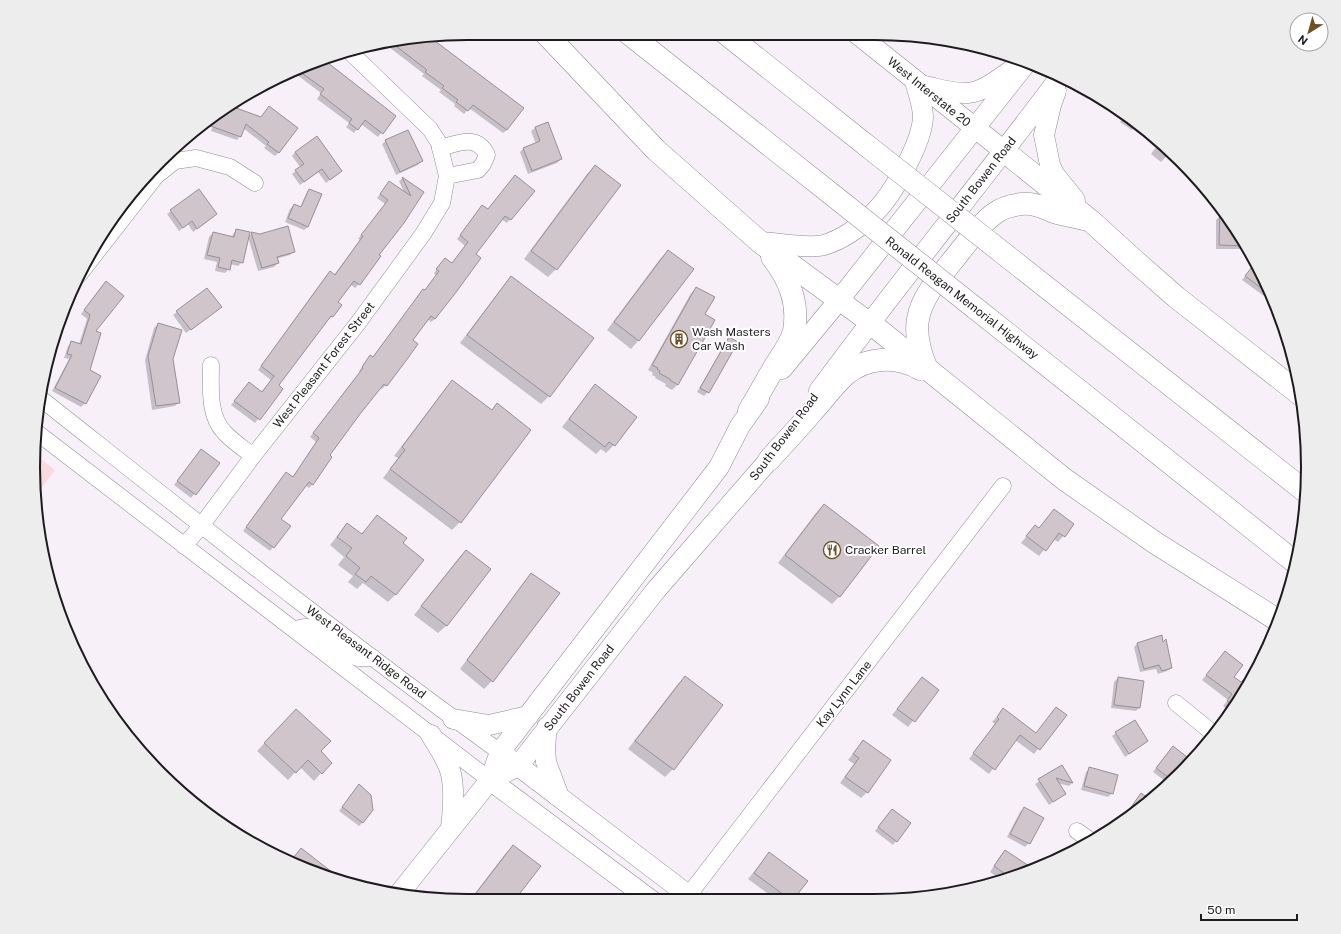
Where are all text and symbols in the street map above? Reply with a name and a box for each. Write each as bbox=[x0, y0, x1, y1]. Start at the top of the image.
north arrow bbox=[1289, 12, 1329, 52]
text: N bbox=[1296, 33, 1310, 47]
street label: West Interstate 20 bbox=[885, 54, 973, 130]
street label: South Bowen Road bbox=[943, 134, 1019, 226]
street label: Ronald Reagan Memorial Highway bbox=[883, 234, 1042, 362]
street label: West Pleasant Forest Street bbox=[270, 299, 378, 431]
place label: Wash Masters Car Wash bbox=[692, 325, 771, 353]
building icon: Wash Masters Car Wash bbox=[669, 329, 689, 349]
street label: South Bowen Road bbox=[747, 391, 821, 483]
restaurant icon: Cracker Barrel bbox=[822, 540, 842, 560]
place label: Cracker Barrel bbox=[845, 543, 926, 557]
street label: West Pleasant Ridge Road bbox=[304, 603, 428, 701]
street label: South Bowen Road bbox=[541, 642, 617, 734]
street label: Kay Lynn Lane bbox=[814, 658, 874, 730]
scale bar bbox=[1201, 896, 1297, 922]
text: 50 m bbox=[1207, 903, 1235, 917]

